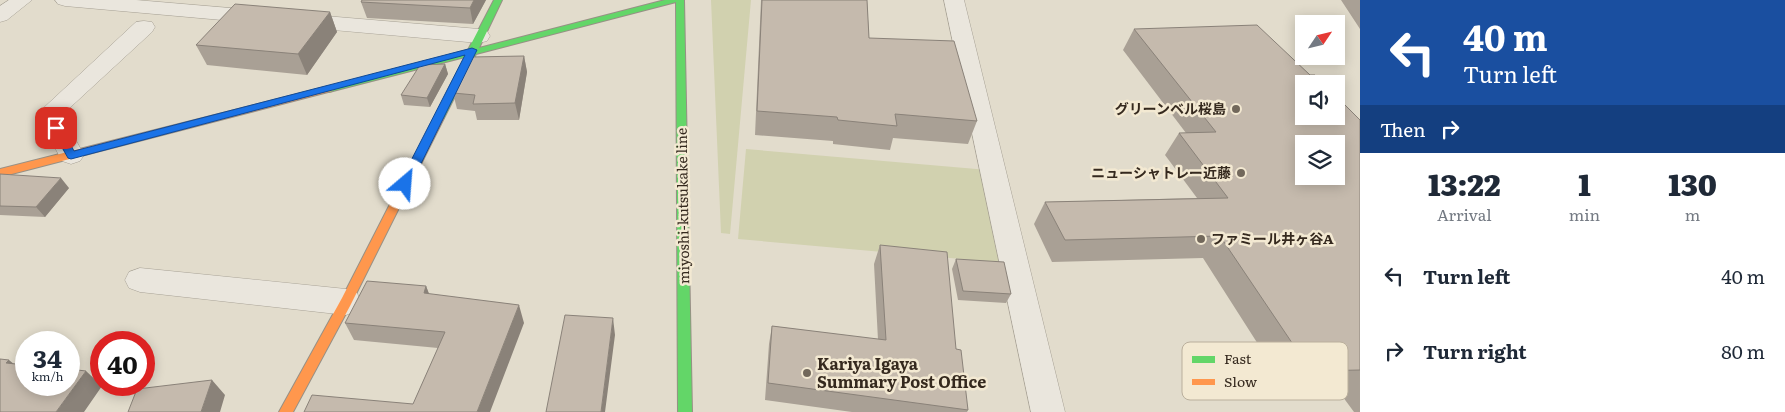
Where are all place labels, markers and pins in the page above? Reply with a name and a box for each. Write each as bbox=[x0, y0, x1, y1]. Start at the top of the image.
place label: グリーンベル桜島 bbox=[1115, 98, 1226, 118]
marker: グリーンベル桜島 bbox=[1230, 103, 1242, 115]
pin bbox=[35, 107, 77, 149]
place label: ニューシャトレー近藤 bbox=[1091, 162, 1231, 182]
marker: ニューシャトレー近藤 bbox=[1235, 167, 1247, 179]
place label: ファミール井ヶ谷A bbox=[1211, 228, 1334, 248]
marker: ファミール井ヶ谷A bbox=[1195, 233, 1207, 245]
place label: Kariya Igaya Summary Post Office bbox=[817, 351, 986, 393]
marker: Kariya Igaya Summary Post Office bbox=[801, 367, 813, 379]

